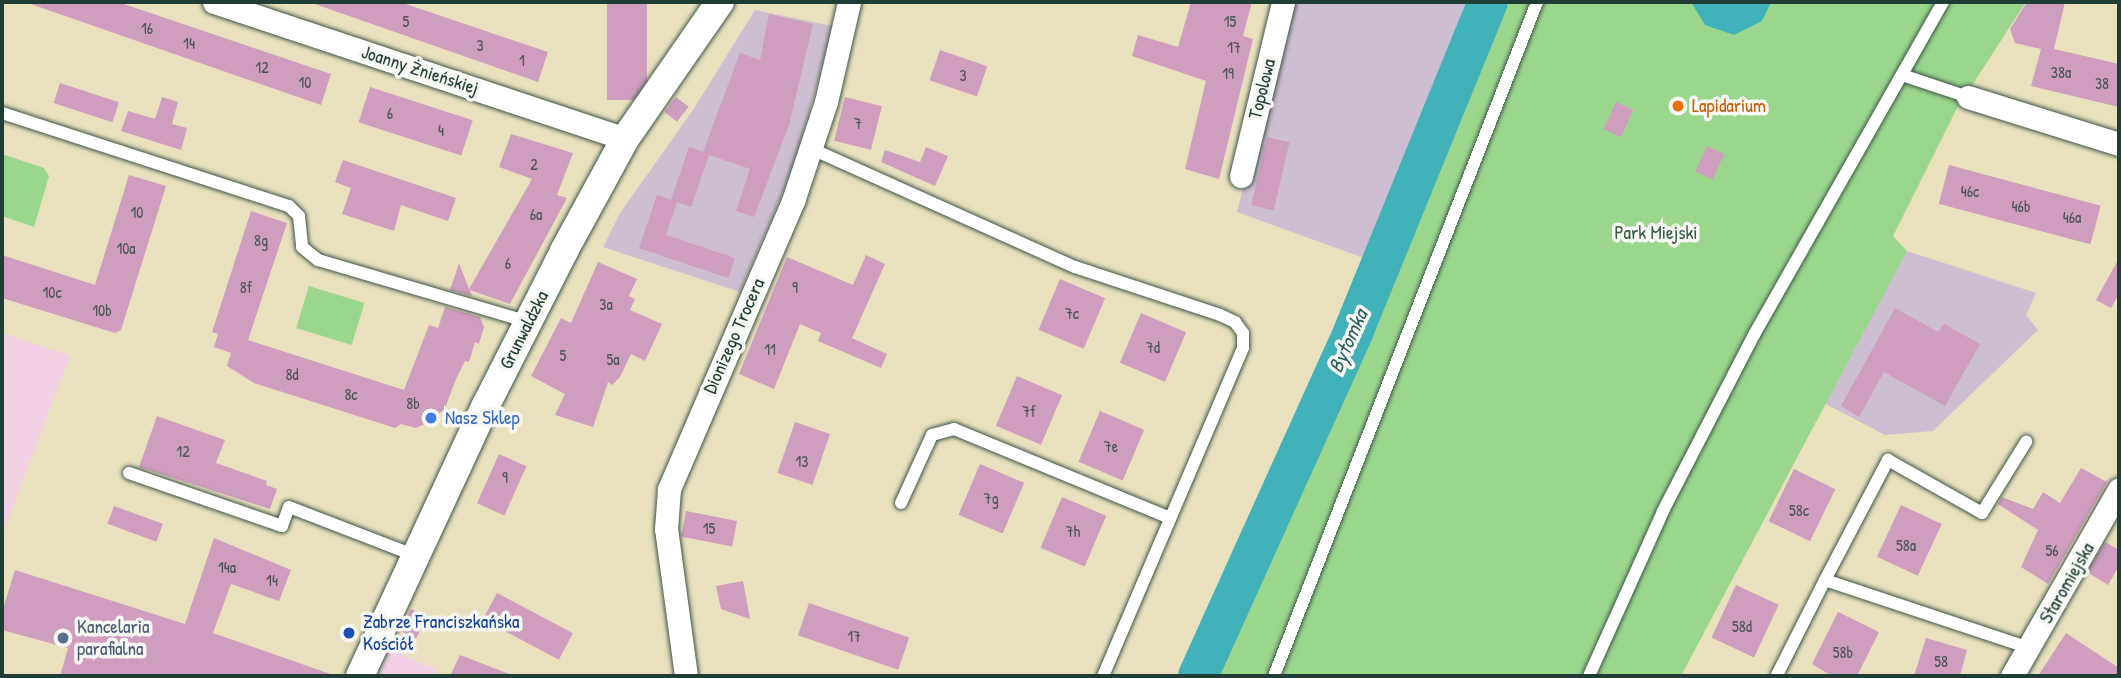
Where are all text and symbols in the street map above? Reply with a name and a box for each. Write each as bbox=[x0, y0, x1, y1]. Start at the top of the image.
house number: 5 bbox=[403, 11, 409, 31]
house number: 15 bbox=[1224, 11, 1236, 31]
house number: 16 bbox=[141, 18, 153, 38]
house number: 14 bbox=[183, 33, 195, 53]
house number: 3 bbox=[476, 35, 484, 55]
house number: 17 bbox=[1227, 37, 1241, 57]
street label: Joanny Żnieńskiej bbox=[359, 40, 481, 100]
house number: 1 bbox=[519, 50, 525, 70]
house number: 12 bbox=[255, 57, 269, 77]
street label: Topolowa bbox=[1244, 57, 1280, 121]
house number: 38a bbox=[2051, 62, 2071, 82]
house number: 19 bbox=[1222, 63, 1234, 83]
house number: 3 bbox=[959, 65, 967, 85]
house number: 10 bbox=[299, 72, 311, 92]
house number: 38 bbox=[2095, 73, 2109, 93]
place label: Lapidarium bbox=[1692, 95, 1766, 117]
marker: Lapidarium bbox=[1670, 98, 1686, 114]
house number: 6 bbox=[387, 103, 393, 123]
house number: 7 bbox=[854, 113, 862, 133]
house number: 4 bbox=[438, 120, 444, 140]
house number: 2 bbox=[530, 154, 538, 174]
house number: 46c bbox=[1961, 181, 1979, 201]
house number: 46b bbox=[2012, 196, 2030, 216]
house number: 10 bbox=[131, 202, 143, 222]
house number: 6a bbox=[530, 204, 542, 224]
house number: 46a bbox=[2063, 207, 2081, 227]
park label: Park Miejski bbox=[1614, 222, 1698, 244]
house number: 8g bbox=[254, 230, 268, 250]
house number: 10a bbox=[116, 238, 136, 258]
house number: 6 bbox=[505, 253, 511, 273]
street label: Dionizego Trocera bbox=[698, 275, 770, 397]
house number: 8f bbox=[240, 277, 252, 297]
house number: 9 bbox=[792, 277, 798, 297]
house number: 10c bbox=[42, 282, 62, 302]
street label: Grunwaldzka bbox=[495, 287, 553, 373]
house number: 3a bbox=[599, 294, 613, 314]
house number: 10b bbox=[92, 300, 112, 320]
house number: 7c bbox=[1065, 303, 1079, 323]
water label: Bytomka bbox=[1323, 306, 1373, 376]
house number: 7d bbox=[1146, 337, 1160, 357]
house number: 11 bbox=[764, 339, 776, 359]
house number: 5 bbox=[560, 345, 566, 365]
house number: 5a bbox=[606, 349, 620, 369]
house number: 8d bbox=[285, 364, 299, 384]
house number: 8c bbox=[344, 384, 358, 404]
house number: 8b bbox=[406, 393, 420, 413]
house number: 7f bbox=[1022, 401, 1036, 421]
place label: Nasz Sklep bbox=[445, 407, 520, 429]
marker: Nasz Sklep bbox=[423, 410, 439, 426]
house number: 7e bbox=[1104, 436, 1118, 456]
house number: 12 bbox=[176, 441, 190, 461]
house number: 13 bbox=[796, 451, 808, 471]
house number: 9 bbox=[502, 467, 508, 487]
house number: 7g bbox=[983, 488, 999, 508]
house number: 58c bbox=[1789, 500, 1809, 520]
house number: 15 bbox=[703, 518, 715, 538]
house number: 7h bbox=[1066, 521, 1080, 541]
house number: 58a bbox=[1896, 535, 1916, 555]
street label: Staromiejska bbox=[2035, 539, 2099, 627]
house number: 56 bbox=[2045, 540, 2059, 560]
house number: 14a bbox=[218, 557, 236, 577]
house number: 14 bbox=[266, 570, 278, 590]
place label: Zabrze Franciszkańska Kościół bbox=[363, 611, 519, 655]
place label: Kancelaria parafialna bbox=[77, 616, 149, 660]
house number: 58d bbox=[1732, 616, 1752, 636]
marker: Zabrze Franciszkańska Kościół bbox=[341, 625, 357, 641]
house number: 17 bbox=[847, 626, 861, 646]
marker: Kancelaria parafialna bbox=[55, 630, 71, 646]
house number: 58b bbox=[1833, 642, 1853, 662]
house number: 58 bbox=[1934, 651, 1948, 671]

